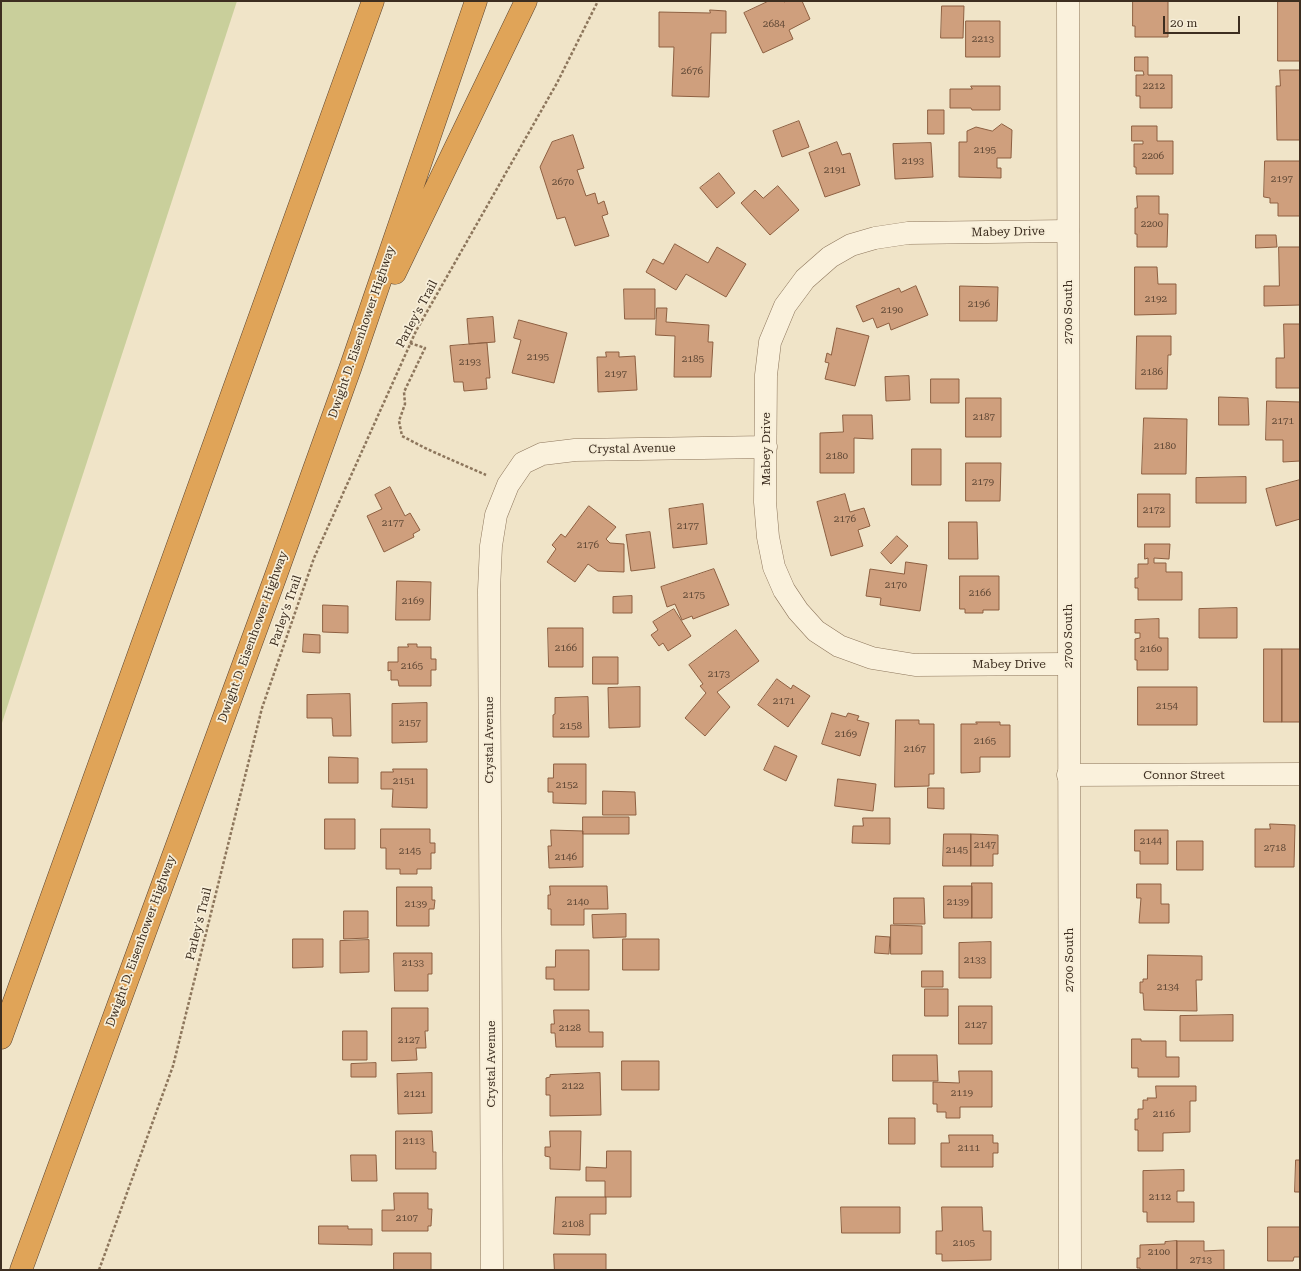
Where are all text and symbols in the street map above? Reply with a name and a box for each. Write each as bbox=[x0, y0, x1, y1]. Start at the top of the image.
scale bar bbox=[1165, 8, 1242, 34]
text: 20 m bbox=[1170, 16, 1197, 30]
house number: 2684 bbox=[763, 18, 785, 30]
house number: 2213 bbox=[972, 33, 994, 45]
house number: 2676 bbox=[681, 65, 703, 77]
house number: 2212 bbox=[1143, 80, 1165, 92]
house number: 2195 bbox=[974, 144, 996, 156]
house number: 2206 bbox=[1142, 150, 1164, 162]
house number: 2193 bbox=[902, 155, 924, 167]
house number: 2191 bbox=[824, 164, 846, 176]
house number: 2197 bbox=[1271, 173, 1293, 185]
house number: 2670 bbox=[552, 176, 574, 188]
house number: 2200 bbox=[1141, 218, 1163, 230]
street label: Mabey Drive bbox=[971, 224, 1045, 240]
street label: Dwight D. Eisenhower Highway bbox=[326, 244, 398, 420]
street label: Parley's Trail bbox=[393, 278, 441, 350]
street label: 2700 South bbox=[1061, 280, 1075, 344]
house number: 2192 bbox=[1145, 293, 1167, 305]
house number: 2196 bbox=[968, 298, 990, 310]
house number: 2190 bbox=[881, 304, 903, 316]
house number: 2195 bbox=[527, 351, 549, 363]
house number: 2185 bbox=[682, 353, 704, 365]
house number: 2193 bbox=[459, 356, 481, 368]
house number: 2186 bbox=[1141, 366, 1163, 378]
house number: 2197 bbox=[605, 368, 627, 380]
house number: 2187 bbox=[973, 411, 995, 423]
street label: Mabey Drive bbox=[759, 412, 773, 486]
house number: 2171 bbox=[1272, 415, 1294, 427]
house number: 2180 bbox=[1154, 440, 1176, 452]
street label: Crystal Avenue bbox=[588, 441, 676, 457]
house number: 2180 bbox=[826, 450, 848, 462]
house number: 2179 bbox=[972, 476, 994, 488]
house number: 2172 bbox=[1143, 504, 1165, 516]
house number: 2176 bbox=[834, 513, 856, 525]
house number: 2177 bbox=[382, 517, 404, 529]
house number: 2177 bbox=[677, 520, 699, 532]
house number: 2176 bbox=[577, 539, 599, 551]
street label: Dwight D. Eisenhower Highway bbox=[215, 549, 291, 725]
street label: Parley's Trail bbox=[267, 573, 305, 649]
house number: 2170 bbox=[885, 579, 907, 591]
house number: 2166 bbox=[969, 587, 991, 599]
house number: 2175 bbox=[683, 589, 705, 601]
house number: 2169 bbox=[402, 595, 424, 607]
street label: 2700 South bbox=[1061, 604, 1075, 668]
house number: 2166 bbox=[555, 642, 577, 654]
house number: 2160 bbox=[1140, 643, 1162, 655]
street label: Mabey Drive bbox=[972, 657, 1046, 671]
house number: 2165 bbox=[401, 660, 423, 672]
house number: 2173 bbox=[708, 668, 730, 680]
house number: 2171 bbox=[773, 695, 795, 707]
street label: Crystal Avenue bbox=[482, 696, 496, 784]
house number: 2154 bbox=[1156, 700, 1178, 712]
house number: 2157 bbox=[399, 717, 421, 729]
house number: 2158 bbox=[560, 720, 582, 732]
house number: 2169 bbox=[835, 728, 857, 740]
house number: 2165 bbox=[974, 735, 996, 747]
house number: 2167 bbox=[904, 743, 926, 755]
street label: Connor Street bbox=[1143, 768, 1225, 782]
house number: 2151 bbox=[393, 775, 415, 787]
house number: 2152 bbox=[556, 779, 578, 791]
house number: 2144 bbox=[1140, 835, 1162, 847]
house number: 2147 bbox=[974, 839, 996, 851]
house number: 2718 bbox=[1264, 842, 1286, 854]
house number: 2145 bbox=[946, 844, 968, 856]
house number: 2145 bbox=[399, 845, 421, 857]
house number: 2146 bbox=[555, 851, 577, 863]
street label: Dwight D. Eisenhower Highway bbox=[103, 853, 179, 1029]
street label: Parley's Trail bbox=[183, 886, 215, 962]
house number: 2140 bbox=[567, 896, 589, 908]
house number: 2139 bbox=[947, 896, 969, 908]
house number: 2139 bbox=[405, 898, 427, 910]
street label: 2700 South bbox=[1062, 928, 1076, 992]
house number: 2133 bbox=[964, 954, 986, 966]
house number: 2133 bbox=[402, 957, 424, 969]
house number: 2134 bbox=[1157, 981, 1179, 993]
house number: 2127 bbox=[965, 1019, 987, 1031]
street label: Crystal Avenue bbox=[484, 1020, 498, 1108]
house number: 2128 bbox=[559, 1022, 581, 1034]
house number: 2127 bbox=[398, 1034, 420, 1046]
house number: 2122 bbox=[562, 1080, 584, 1092]
house number: 2119 bbox=[951, 1087, 973, 1099]
house number: 2121 bbox=[404, 1088, 426, 1100]
house number: 2116 bbox=[1153, 1108, 1175, 1120]
house number: 2113 bbox=[403, 1135, 425, 1147]
house number: 2111 bbox=[958, 1142, 980, 1154]
house number: 2112 bbox=[1149, 1191, 1171, 1203]
house number: 2107 bbox=[396, 1212, 418, 1224]
house number: 2108 bbox=[562, 1218, 584, 1230]
house number: 2105 bbox=[953, 1237, 975, 1249]
house number: 2100 bbox=[1148, 1246, 1170, 1258]
house number: 2713 bbox=[1190, 1254, 1212, 1266]

